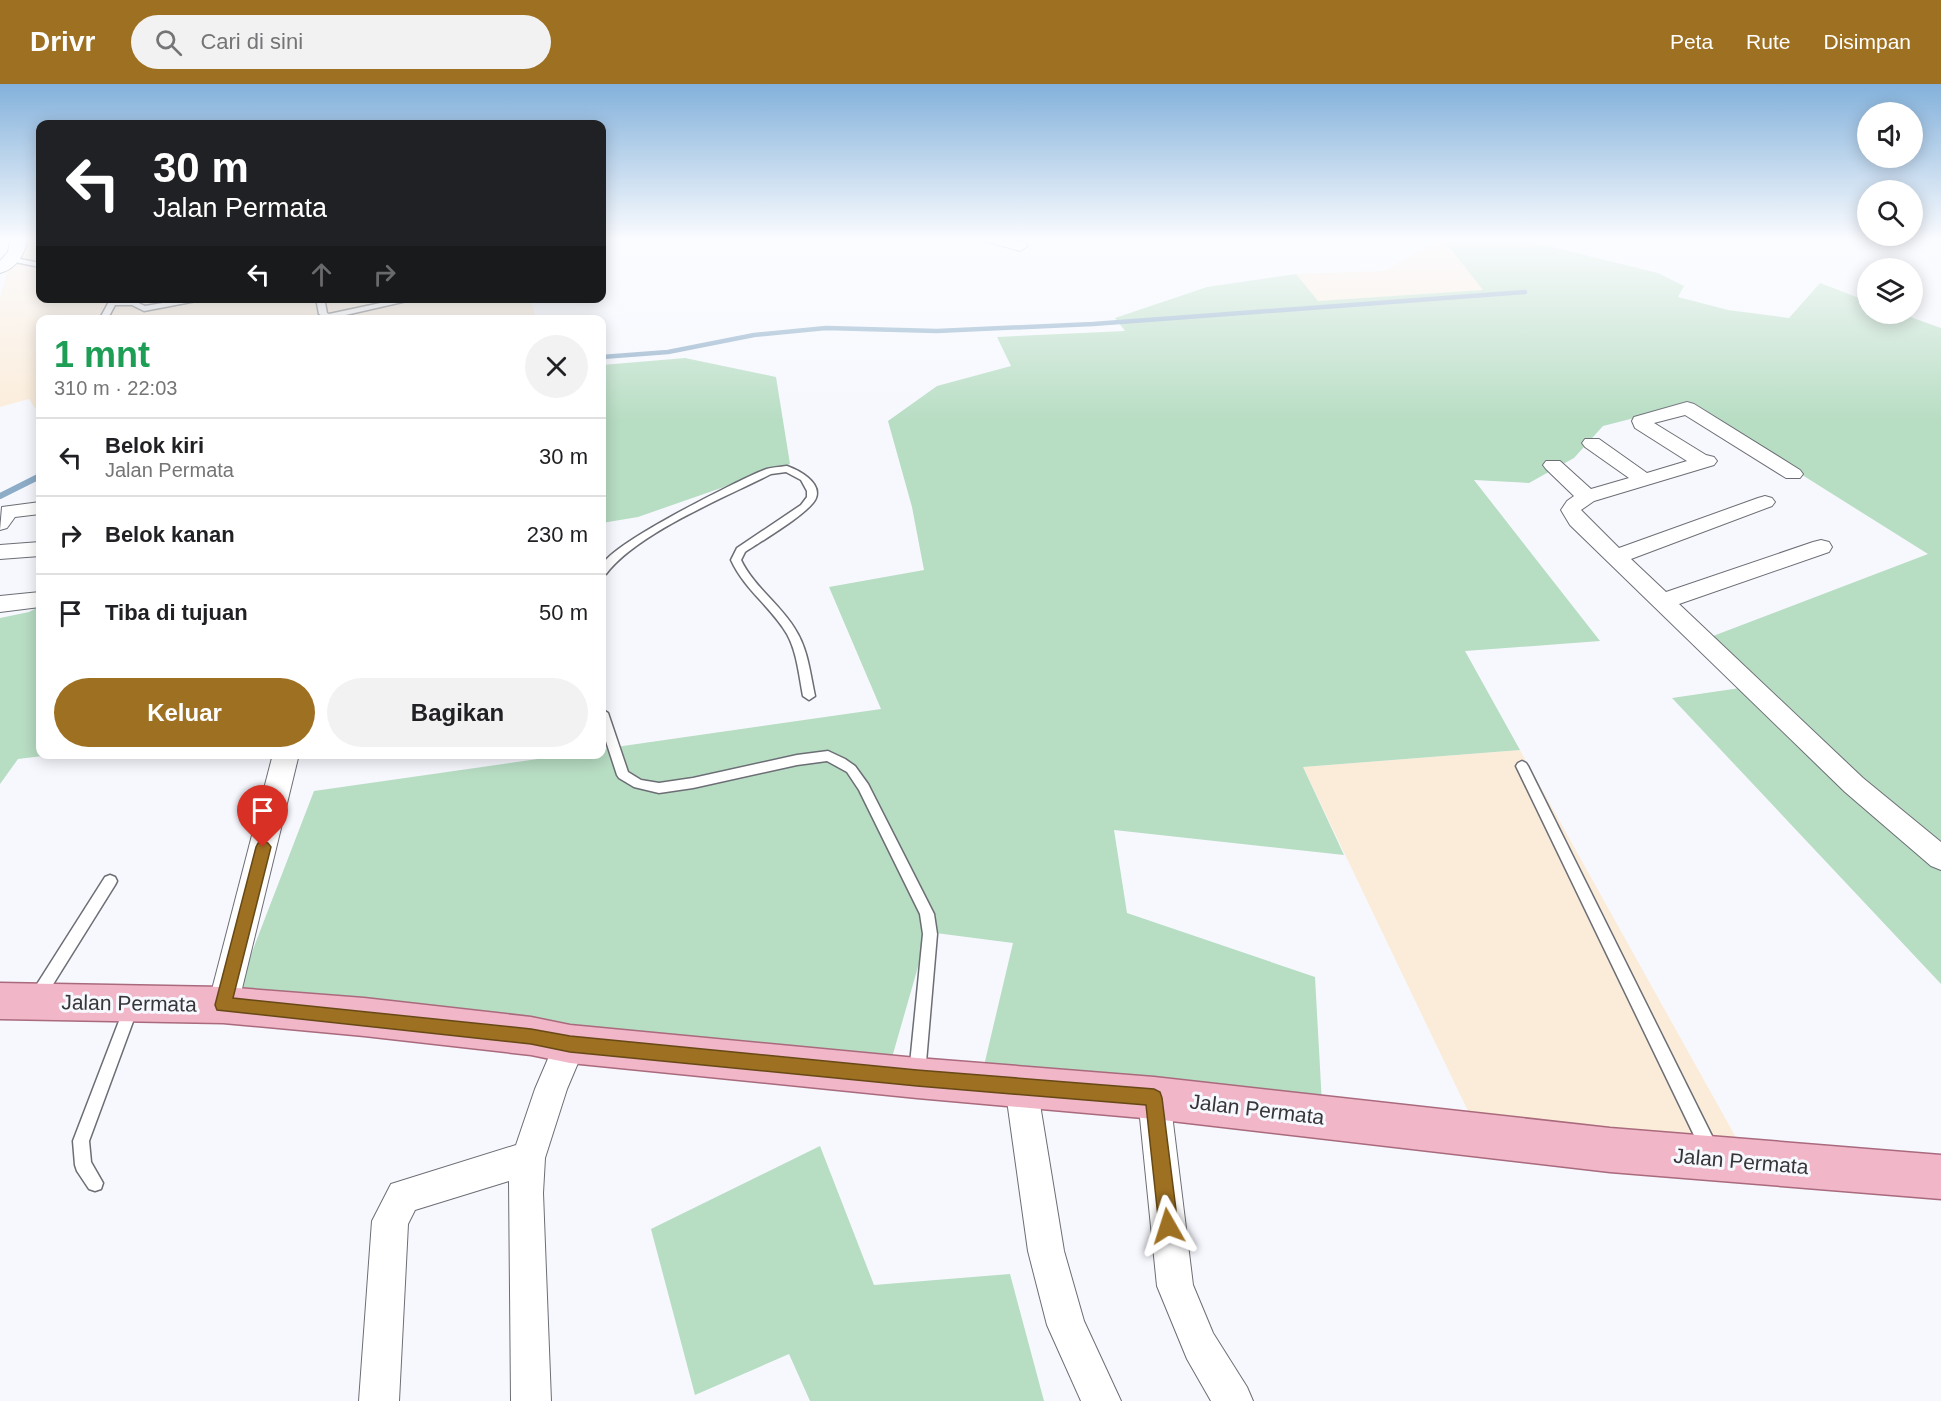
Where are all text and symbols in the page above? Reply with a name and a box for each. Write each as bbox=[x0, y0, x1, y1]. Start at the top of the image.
search box bbox=[131, 15, 551, 69]
text: Drivr bbox=[30, 26, 95, 57]
icon: search bbox=[152, 26, 185, 59]
text: Cari di sini bbox=[200, 29, 303, 54]
text: Peta bbox=[1670, 30, 1713, 53]
text: Rute bbox=[1746, 30, 1790, 53]
text: Disimpan bbox=[1823, 30, 1911, 53]
map controls bbox=[1857, 102, 1923, 324]
button: sound bbox=[1857, 102, 1923, 168]
icon: left bbox=[54, 144, 132, 222]
text: 30 m bbox=[153, 144, 249, 191]
button: search bbox=[1857, 180, 1923, 246]
text: Jalan Permata bbox=[153, 193, 327, 223]
icon: left bbox=[242, 258, 275, 291]
icon: ahead bbox=[305, 258, 338, 291]
icon: right bbox=[368, 258, 401, 291]
button: layers bbox=[1857, 258, 1923, 324]
text: 1 mnt bbox=[54, 334, 150, 375]
button: close bbox=[525, 335, 588, 398]
text: 310 m · 22:03 bbox=[54, 377, 177, 399]
text: Belok kiri bbox=[105, 433, 204, 458]
icon: left bbox=[54, 441, 87, 474]
text: 30 m bbox=[539, 444, 588, 469]
text: Jalan Permata bbox=[105, 459, 234, 481]
icon: right bbox=[54, 519, 87, 552]
text: Belok kanan bbox=[105, 522, 235, 547]
text: 230 m bbox=[527, 522, 588, 547]
icon: arrive bbox=[54, 597, 87, 630]
text: Tiba di tujuan bbox=[105, 600, 248, 625]
text: 50 m bbox=[539, 600, 588, 625]
button: Keluar bbox=[54, 678, 315, 747]
button: Bagikan bbox=[327, 678, 588, 747]
pin bbox=[237, 785, 288, 847]
icon: arrive bbox=[246, 794, 279, 827]
street label: Jalan Permata bbox=[61, 990, 197, 1016]
street label: Jalan Permata bbox=[1188, 1089, 1326, 1129]
street label: Jalan Permata bbox=[1673, 1144, 1810, 1178]
position arrow bbox=[1136, 1194, 1200, 1258]

